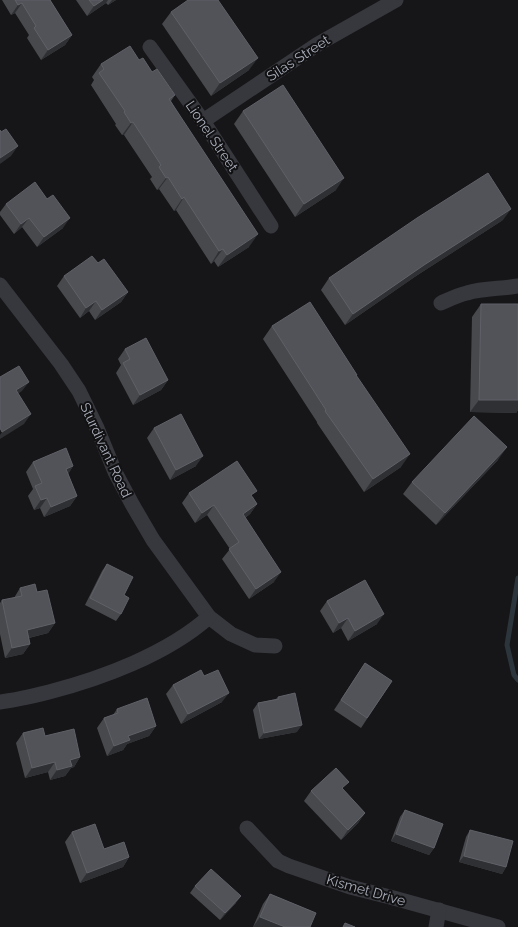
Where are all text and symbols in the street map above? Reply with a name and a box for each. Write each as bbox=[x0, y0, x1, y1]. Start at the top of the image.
street label: Silas Street bbox=[263, 31, 333, 84]
street label: Lionel Street bbox=[183, 98, 242, 175]
street label: Sturdivant Road bbox=[77, 400, 135, 500]
street label: Kismet Drive bbox=[325, 871, 407, 909]

